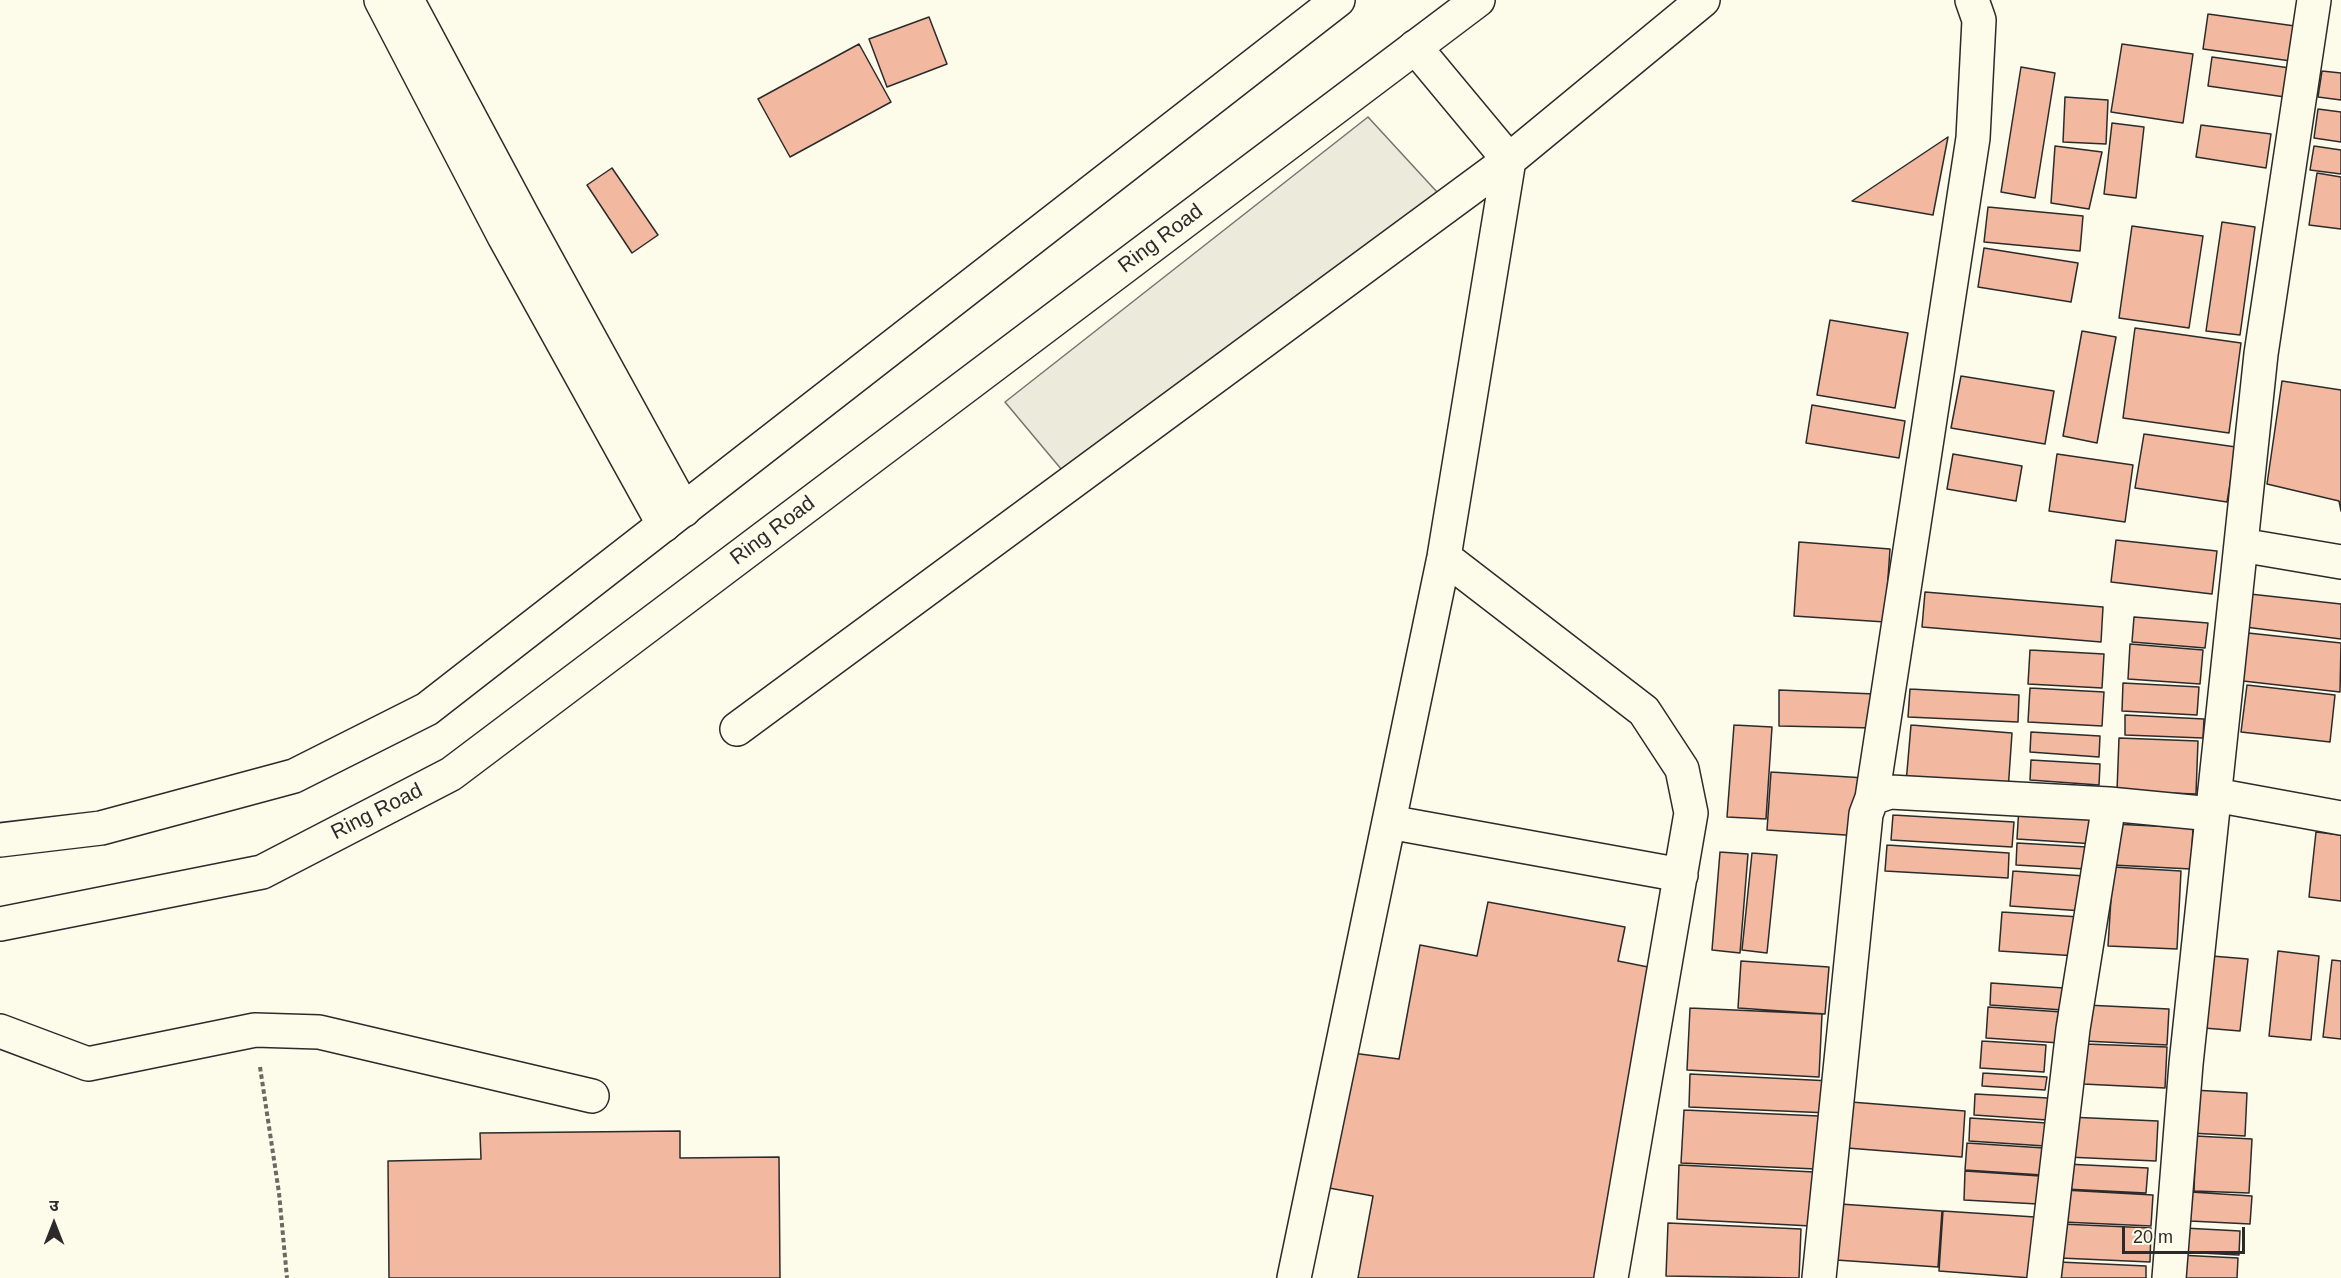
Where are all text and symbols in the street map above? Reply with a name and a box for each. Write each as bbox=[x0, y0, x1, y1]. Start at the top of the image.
street label: Ring Road bbox=[1114, 199, 1208, 279]
street label: Ring Road bbox=[726, 491, 820, 571]
street label: Ring Road bbox=[327, 778, 427, 846]
north arrow bbox=[24, 1194, 84, 1254]
text: उ bbox=[49, 1197, 59, 1214]
scale bar bbox=[2125, 1215, 2248, 1253]
text: 20 m bbox=[2133, 1227, 2173, 1247]

